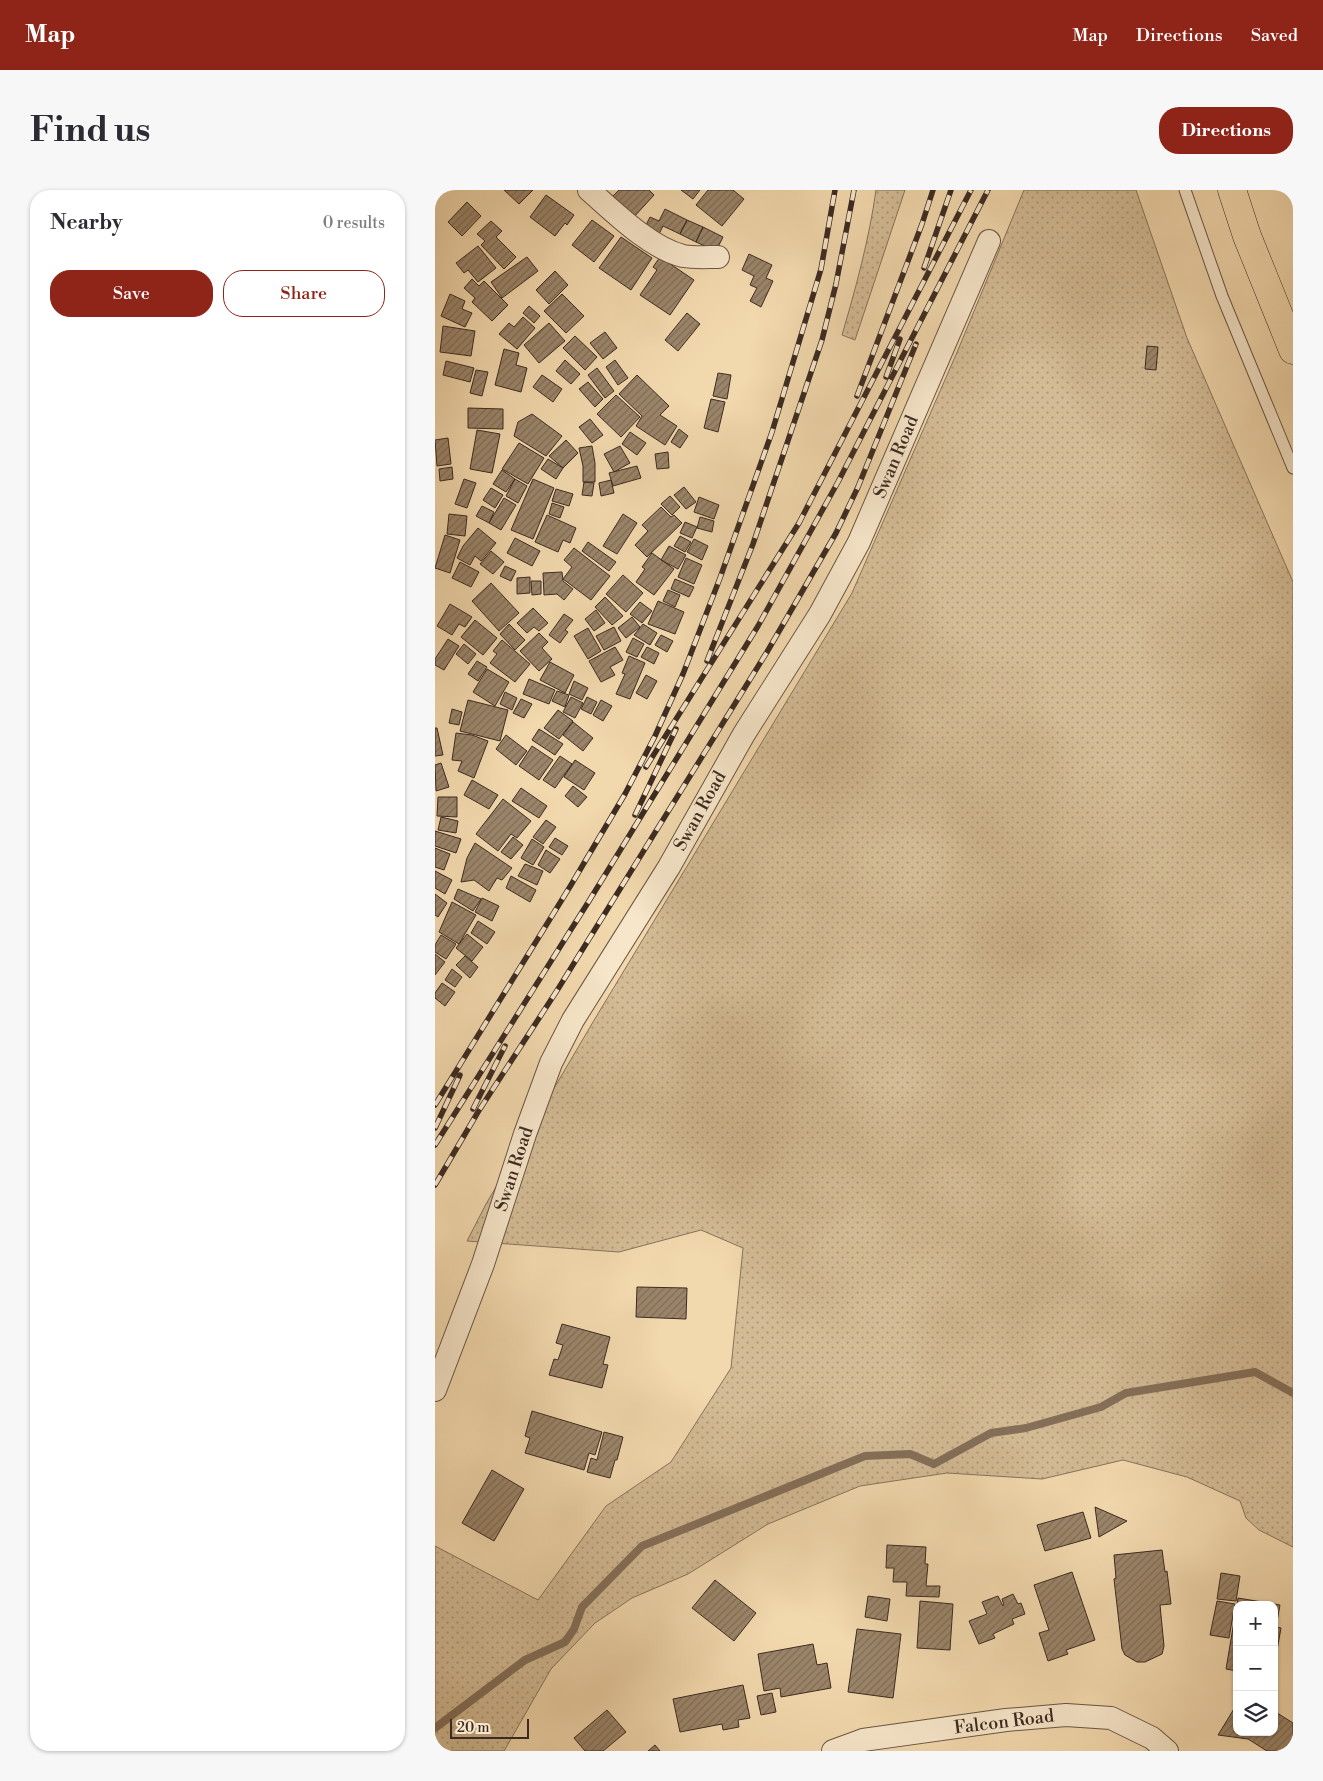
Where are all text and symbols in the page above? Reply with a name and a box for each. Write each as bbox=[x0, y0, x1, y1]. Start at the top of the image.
text: Map bbox=[25, 20, 75, 50]
text: Map bbox=[1072, 24, 1108, 47]
text: Directions bbox=[1136, 24, 1223, 47]
text: Saved bbox=[1251, 24, 1298, 47]
button: Directions bbox=[1159, 107, 1293, 154]
text: Find us bbox=[30, 109, 150, 152]
text: Nearby bbox=[50, 210, 123, 236]
text: 0 results bbox=[323, 213, 385, 233]
button: Save bbox=[50, 270, 213, 317]
button: Share bbox=[223, 270, 385, 317]
street label: Swan Road bbox=[868, 411, 924, 502]
street label: Swan Road bbox=[669, 766, 732, 855]
street label: Swan Road bbox=[489, 1123, 539, 1214]
map controls bbox=[1233, 1601, 1278, 1736]
button: + bbox=[1233, 1601, 1278, 1646]
button: − bbox=[1233, 1646, 1278, 1691]
button: layers bbox=[1233, 1691, 1278, 1736]
street label: Falcon Road bbox=[953, 1704, 1056, 1740]
scale bar bbox=[450, 1716, 529, 1739]
text: 20 m bbox=[457, 1719, 489, 1737]

